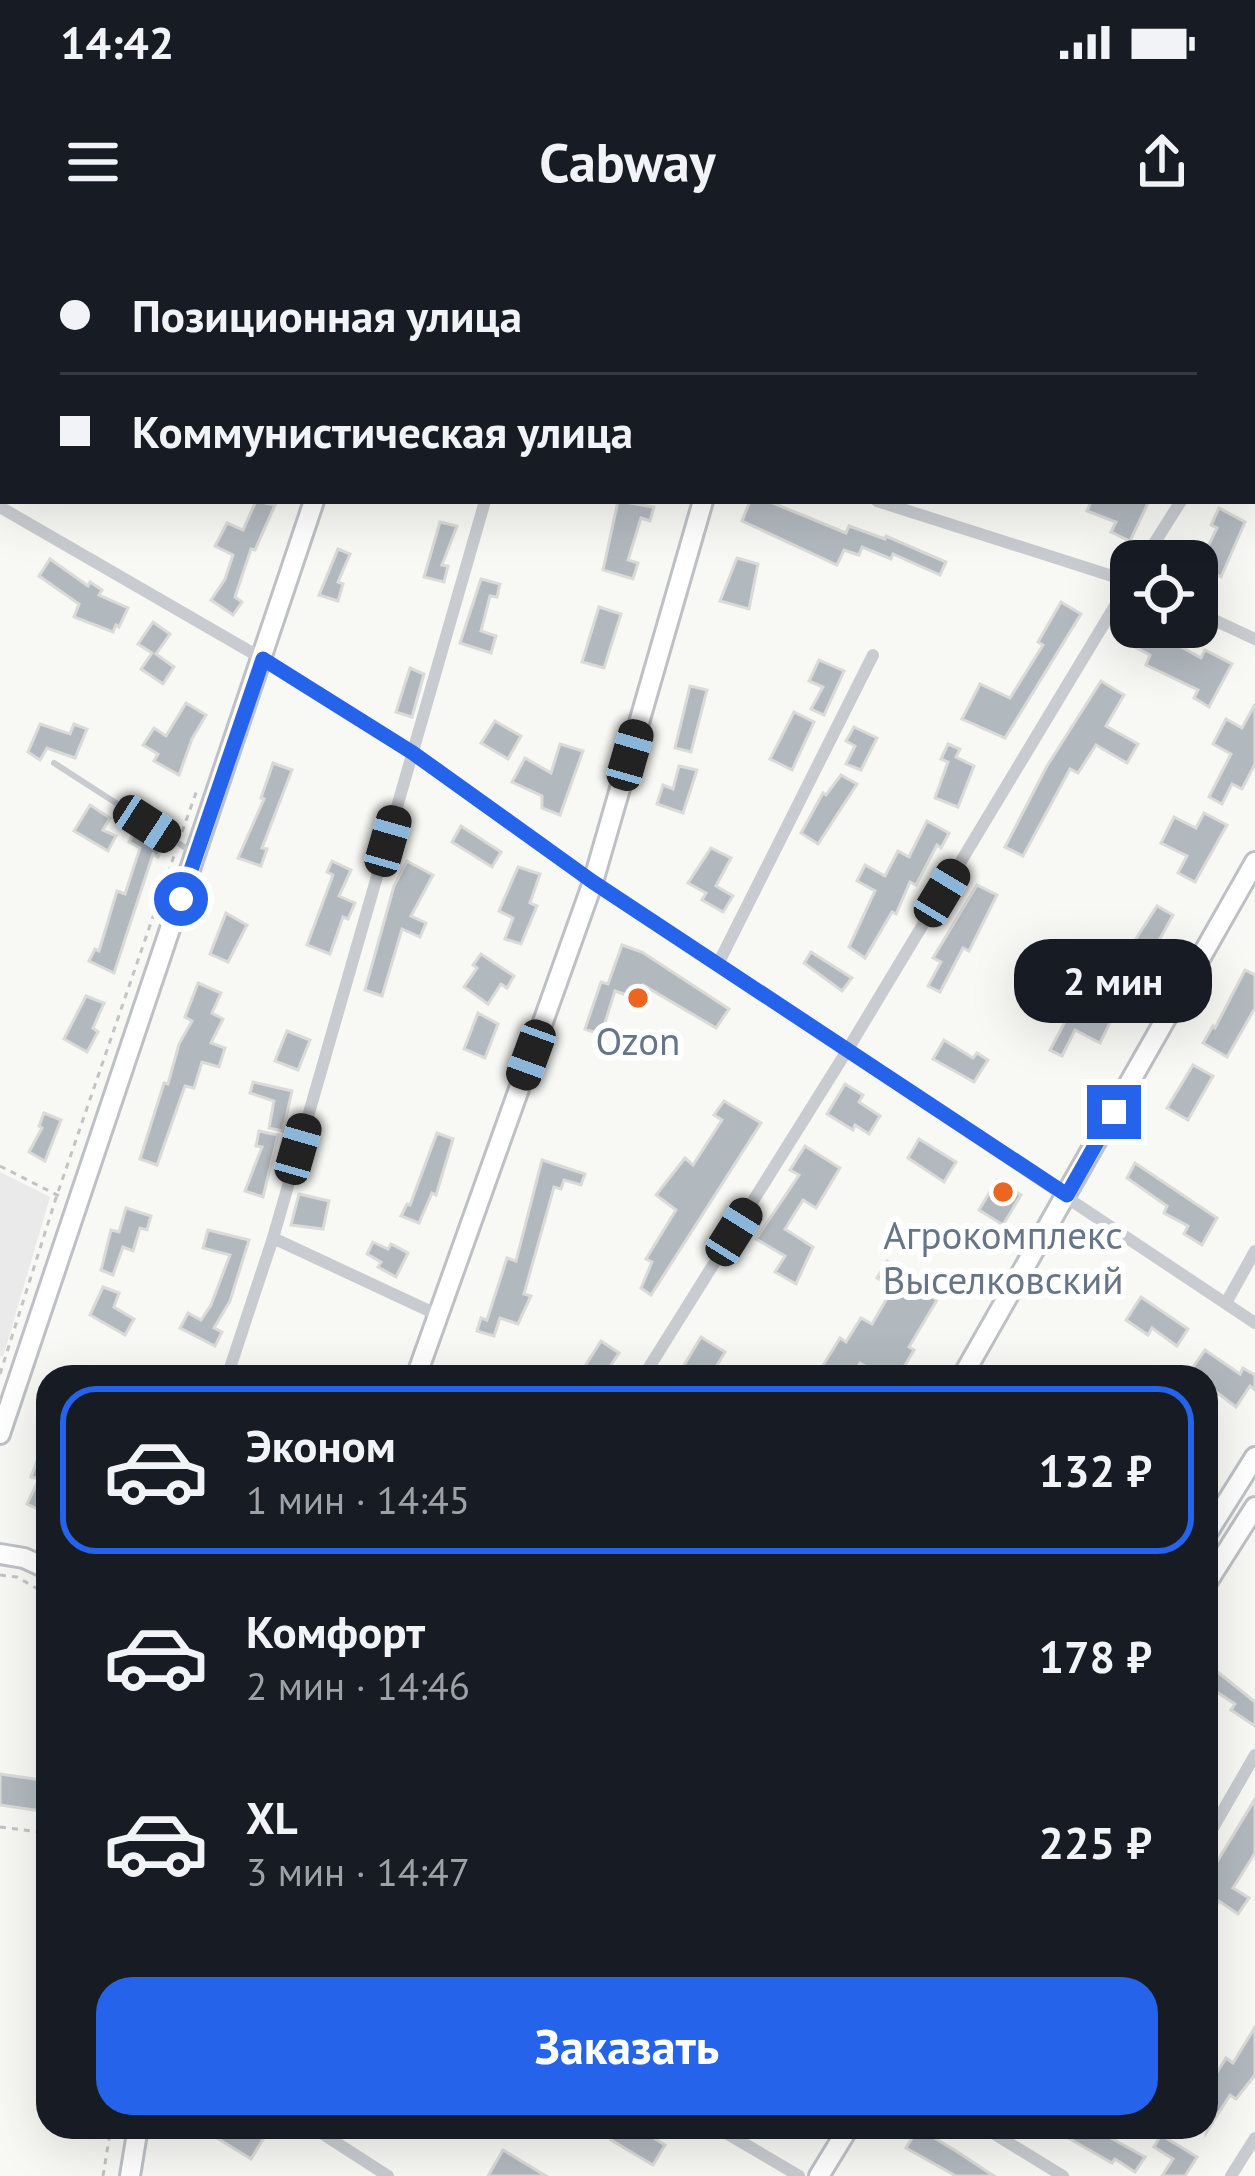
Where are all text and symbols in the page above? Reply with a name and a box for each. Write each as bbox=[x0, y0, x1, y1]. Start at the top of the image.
text: 14:42 bbox=[60, 13, 174, 71]
text: Cabway bbox=[539, 127, 716, 197]
icon: menu bbox=[60, 129, 126, 195]
icon: share bbox=[1129, 129, 1195, 195]
text: Позиционная улица bbox=[132, 286, 522, 344]
text: Коммунистическая улица bbox=[132, 402, 633, 460]
map controls bbox=[1110, 540, 1218, 648]
button: locate bbox=[1110, 540, 1218, 648]
car bbox=[603, 715, 657, 795]
car bbox=[107, 789, 187, 859]
car bbox=[361, 801, 415, 881]
car bbox=[908, 853, 976, 933]
route start bbox=[154, 872, 208, 926]
callout: 2 мин bbox=[1015, 938, 1213, 1022]
text: 2 мин bbox=[1063, 955, 1163, 1006]
marker: Ozon bbox=[625, 985, 651, 1011]
car bbox=[502, 1015, 560, 1095]
place label: Ozon bbox=[596, 1015, 680, 1066]
route end bbox=[1087, 1085, 1141, 1139]
car bbox=[271, 1109, 325, 1189]
marker: Агрокомплекс Выселковский bbox=[990, 1179, 1016, 1205]
car bbox=[700, 1192, 768, 1272]
place label: Агрокомплекс Выселковский bbox=[882, 1209, 1124, 1305]
icon: car bbox=[102, 1416, 210, 1524]
text: Эконом bbox=[246, 1416, 396, 1474]
text: 132 ₽ bbox=[1039, 1441, 1152, 1499]
text: 1 мин · 14:45 bbox=[246, 1474, 470, 1525]
icon: car bbox=[102, 1602, 210, 1710]
text: Комфорт bbox=[246, 1602, 425, 1660]
text: 178 ₽ bbox=[1039, 1627, 1152, 1685]
text: 2 мин · 14:46 bbox=[246, 1660, 470, 1711]
icon: car bbox=[102, 1788, 210, 1896]
text: XL bbox=[246, 1788, 298, 1846]
text: 225 ₽ bbox=[1039, 1813, 1152, 1871]
text: 3 мин · 14:47 bbox=[246, 1846, 470, 1897]
button: Заказать bbox=[96, 1977, 1158, 2115]

